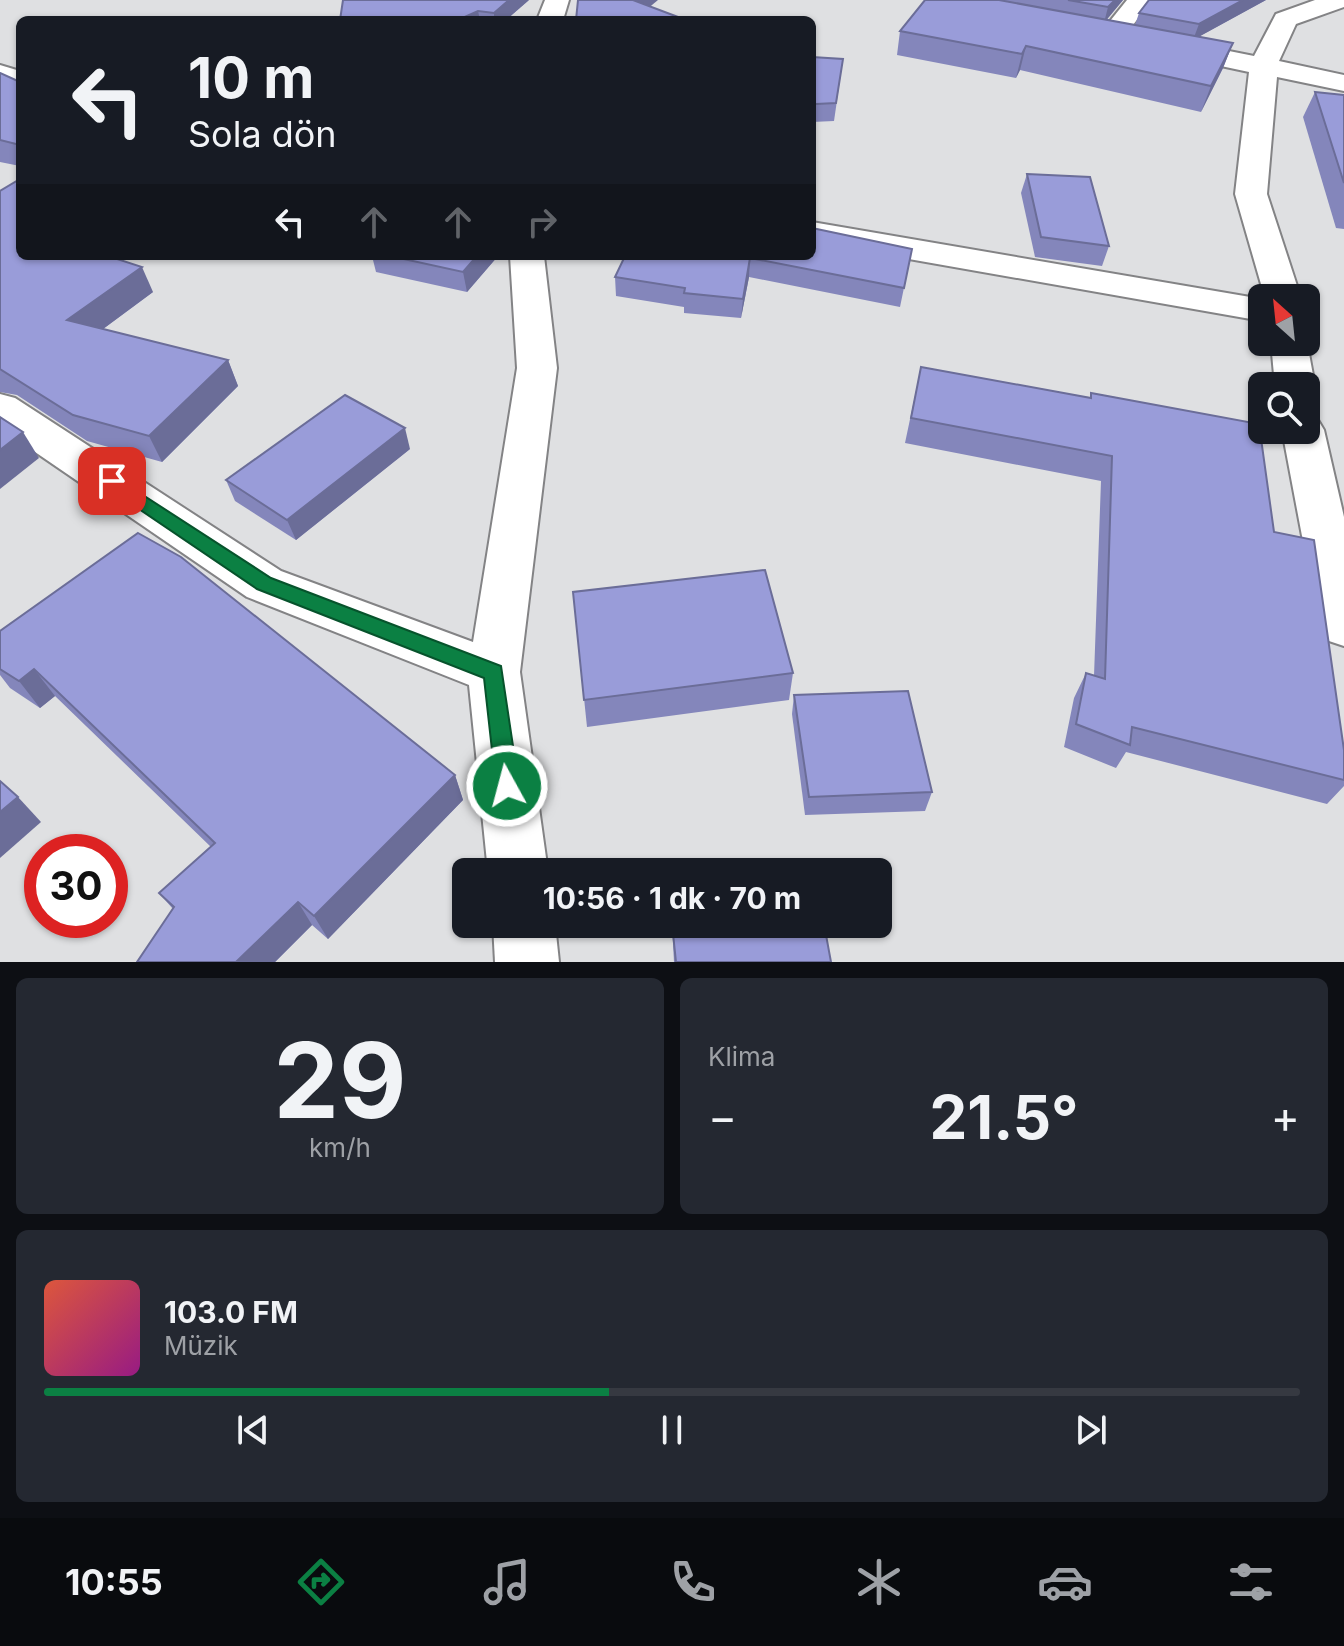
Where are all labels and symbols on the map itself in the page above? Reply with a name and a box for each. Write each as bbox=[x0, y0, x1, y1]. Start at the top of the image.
north arrow bbox=[1248, 284, 1320, 356]
pin bbox=[78, 447, 146, 515]
position arrow bbox=[465, 744, 549, 828]
speed limit sign: 30 bbox=[24, 834, 128, 938]

